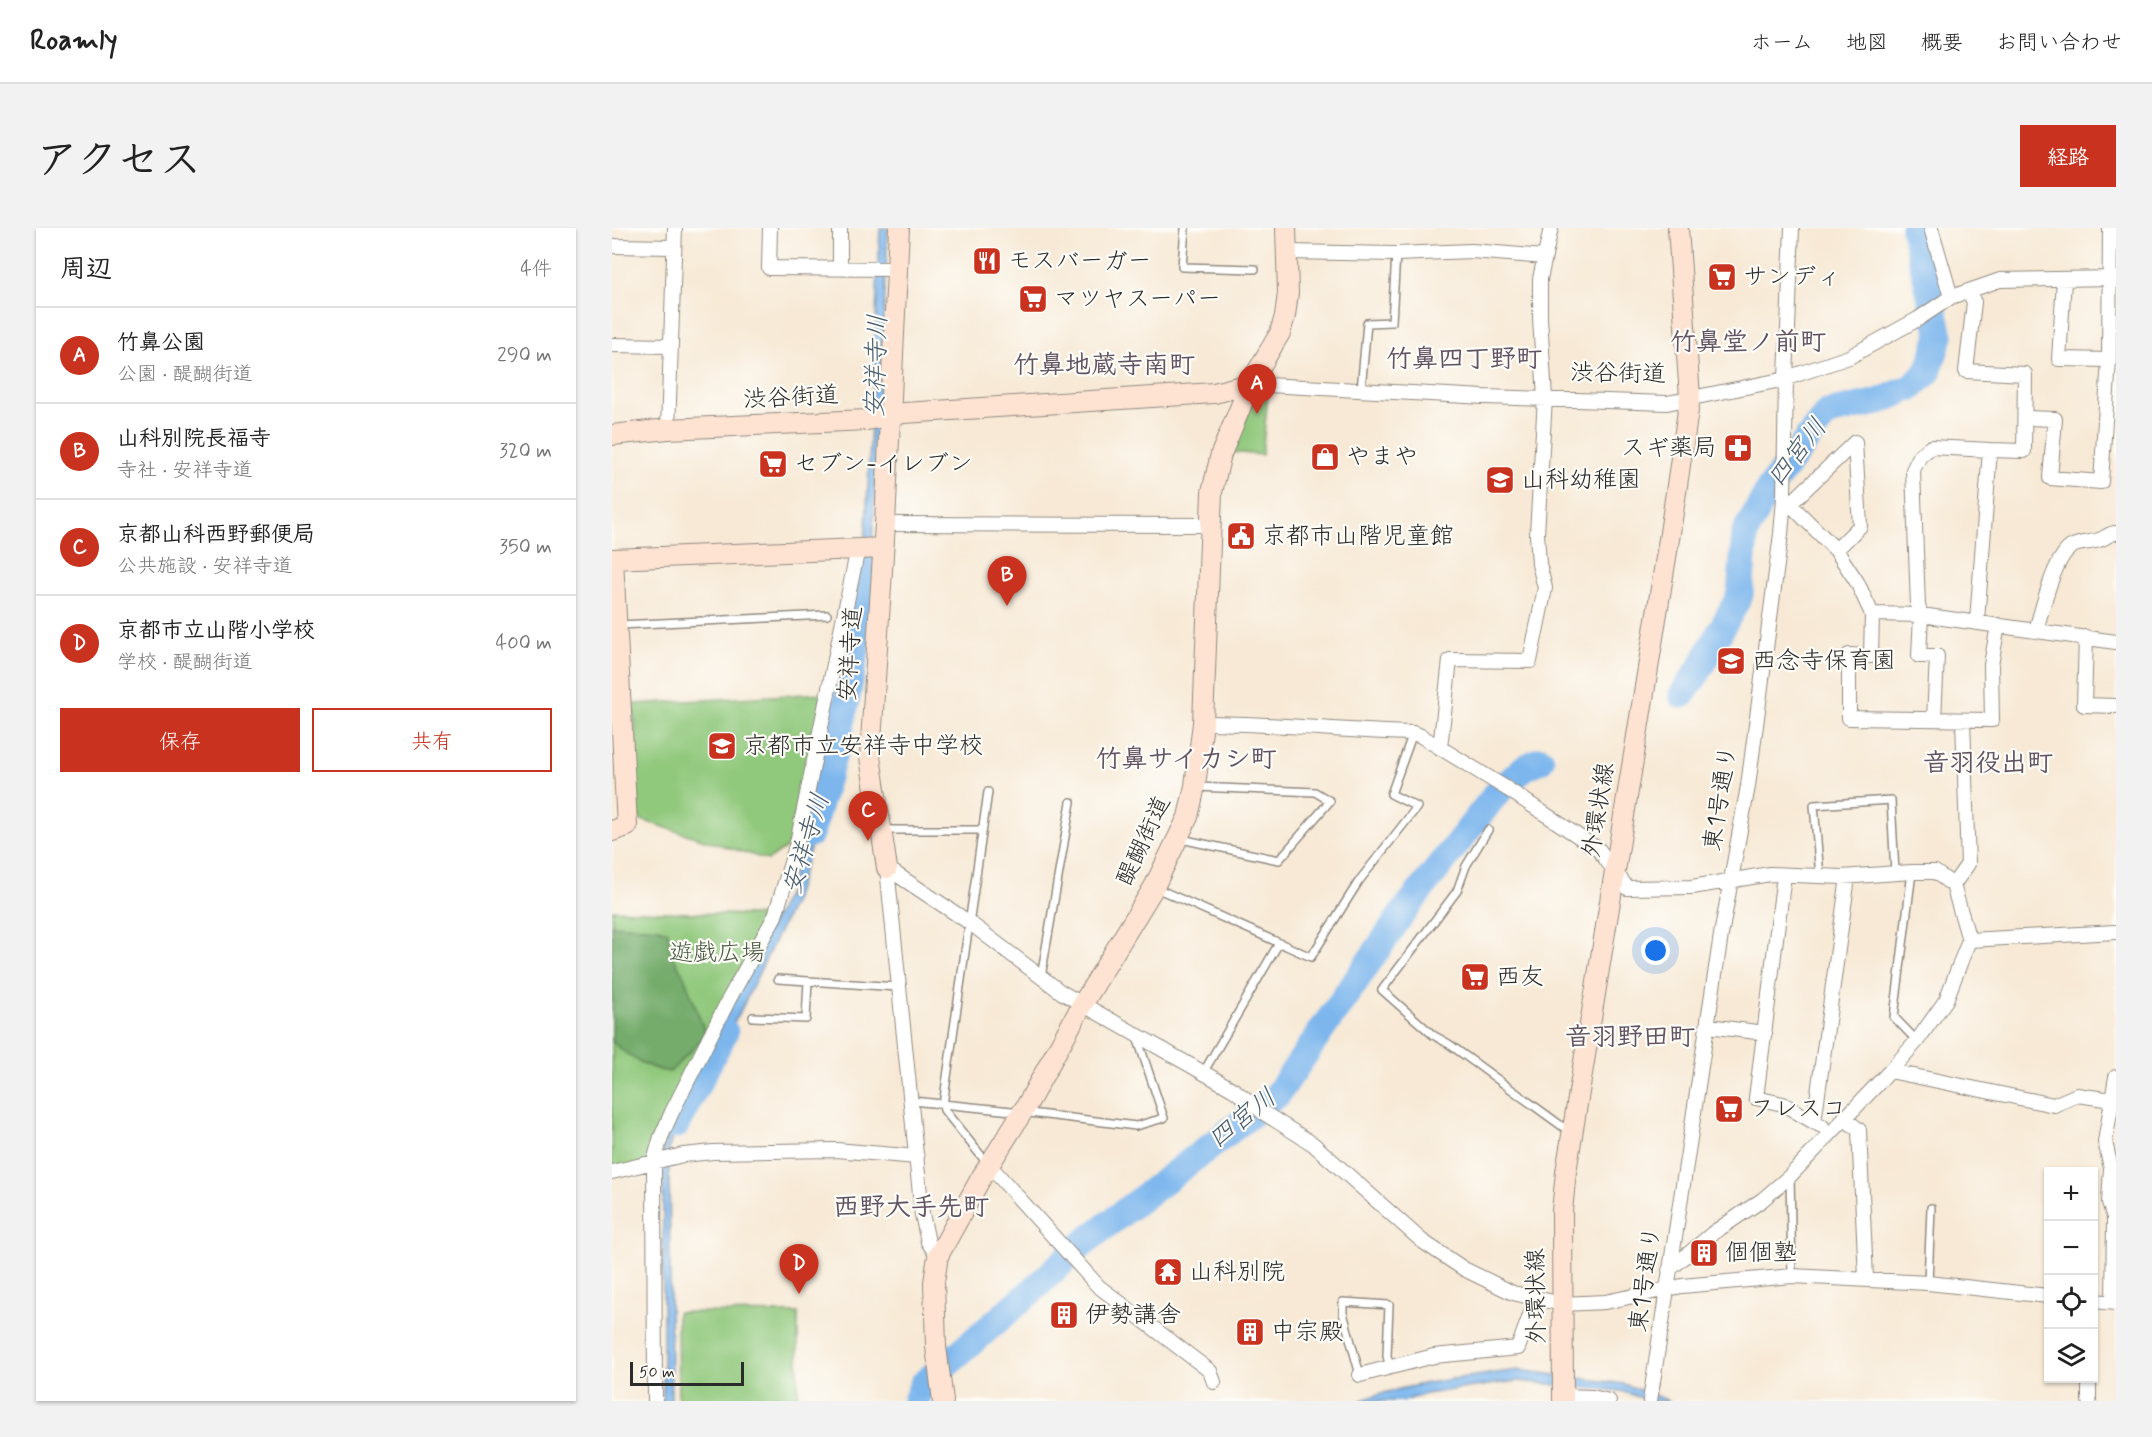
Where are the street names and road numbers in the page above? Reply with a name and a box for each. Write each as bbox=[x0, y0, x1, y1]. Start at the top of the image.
street label: 渋谷街道 bbox=[1570, 358, 1666, 390]
street label: 渋谷街道 bbox=[742, 380, 840, 416]
street label: 安祥寺道 bbox=[832, 605, 870, 703]
street label: 東1号通り bbox=[1697, 743, 1745, 853]
street label: 外環状線 bbox=[1576, 760, 1622, 860]
street label: 醍醐街道 bbox=[1110, 791, 1178, 891]
street label: 東1号通り bbox=[1623, 1224, 1669, 1334]
street label: 外環状線 bbox=[1521, 1248, 1553, 1344]

